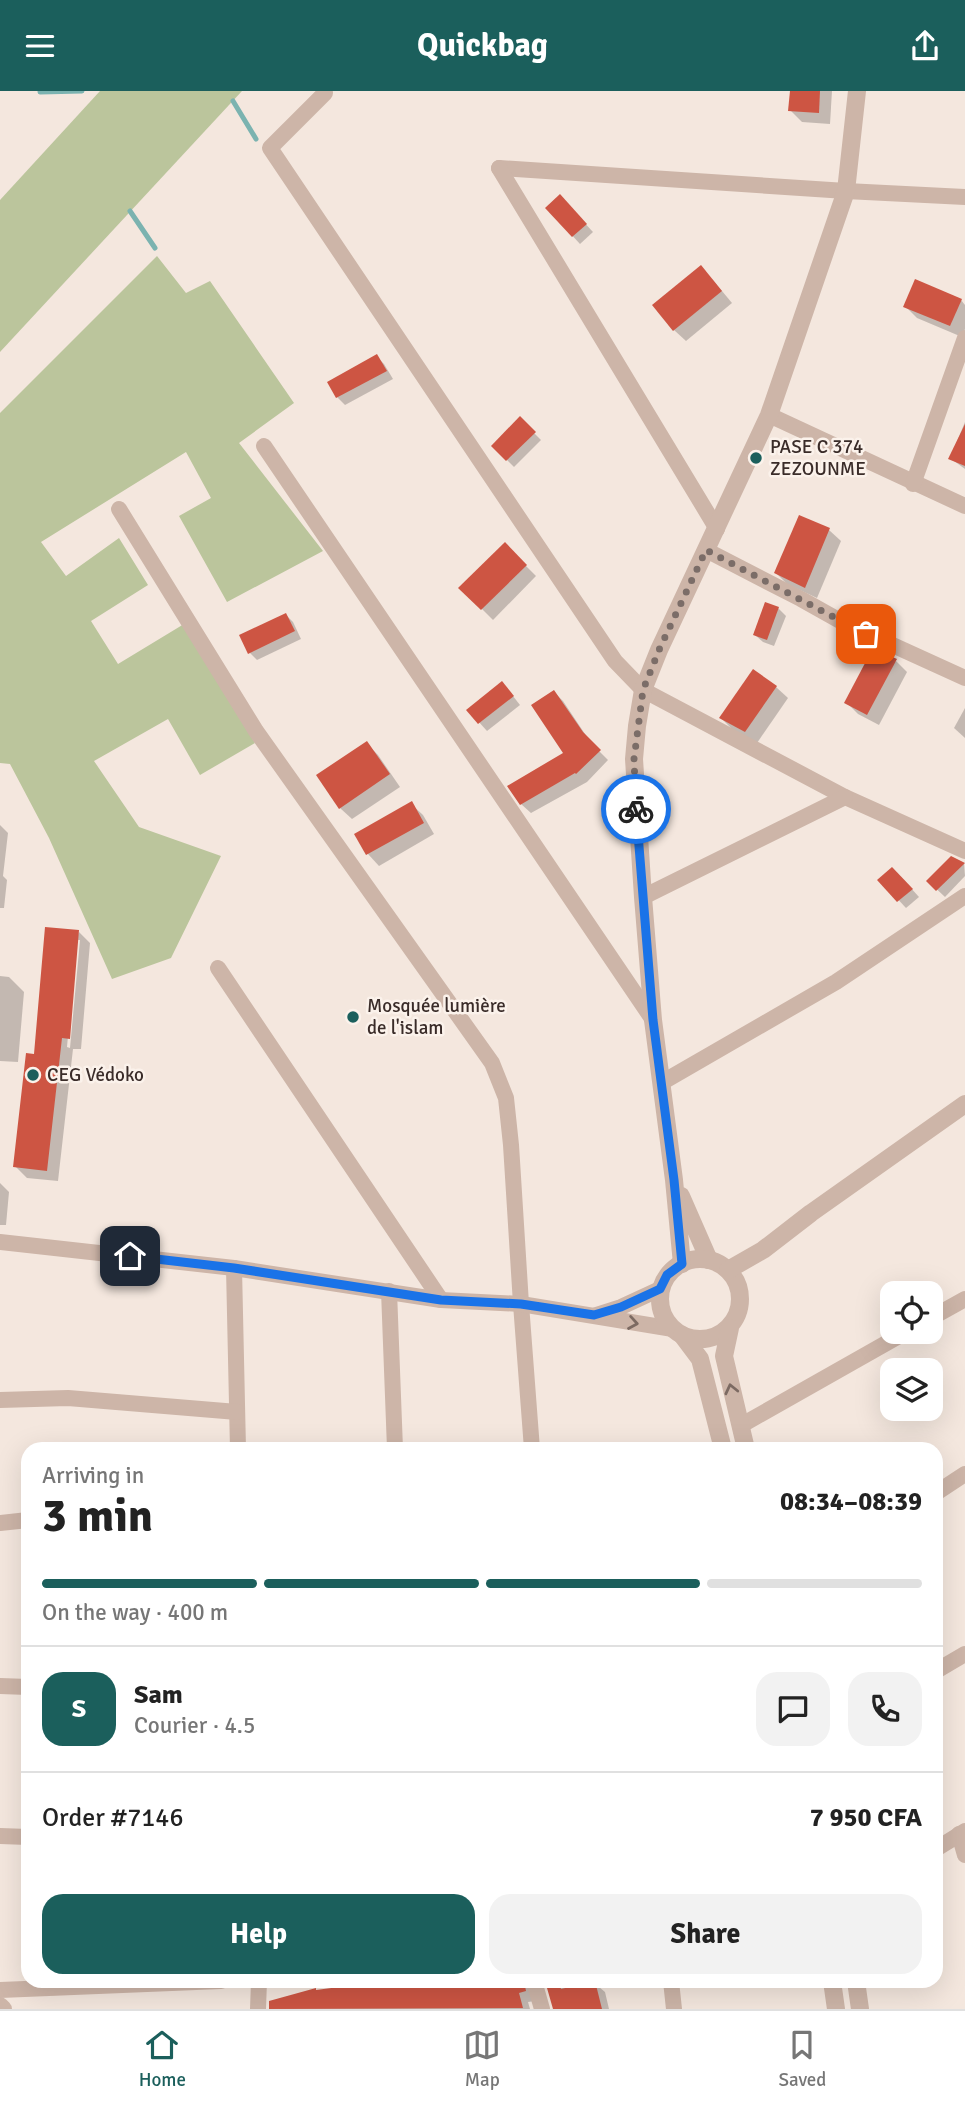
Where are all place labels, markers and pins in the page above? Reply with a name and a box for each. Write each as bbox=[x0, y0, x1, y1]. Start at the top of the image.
place label: PASE C 374 ZEZOUNME bbox=[770, 435, 866, 481]
marker: PASE C 374 ZEZOUNME bbox=[748, 450, 764, 466]
pin bbox=[836, 604, 896, 664]
place label: Mosquée lumière de l'islam bbox=[367, 994, 506, 1040]
marker: Mosquée lumière de l'islam bbox=[345, 1009, 361, 1025]
place label: CEG Védoko bbox=[47, 1063, 144, 1087]
marker: CEG Védoko bbox=[25, 1067, 41, 1083]
pin bbox=[100, 1226, 160, 1286]

